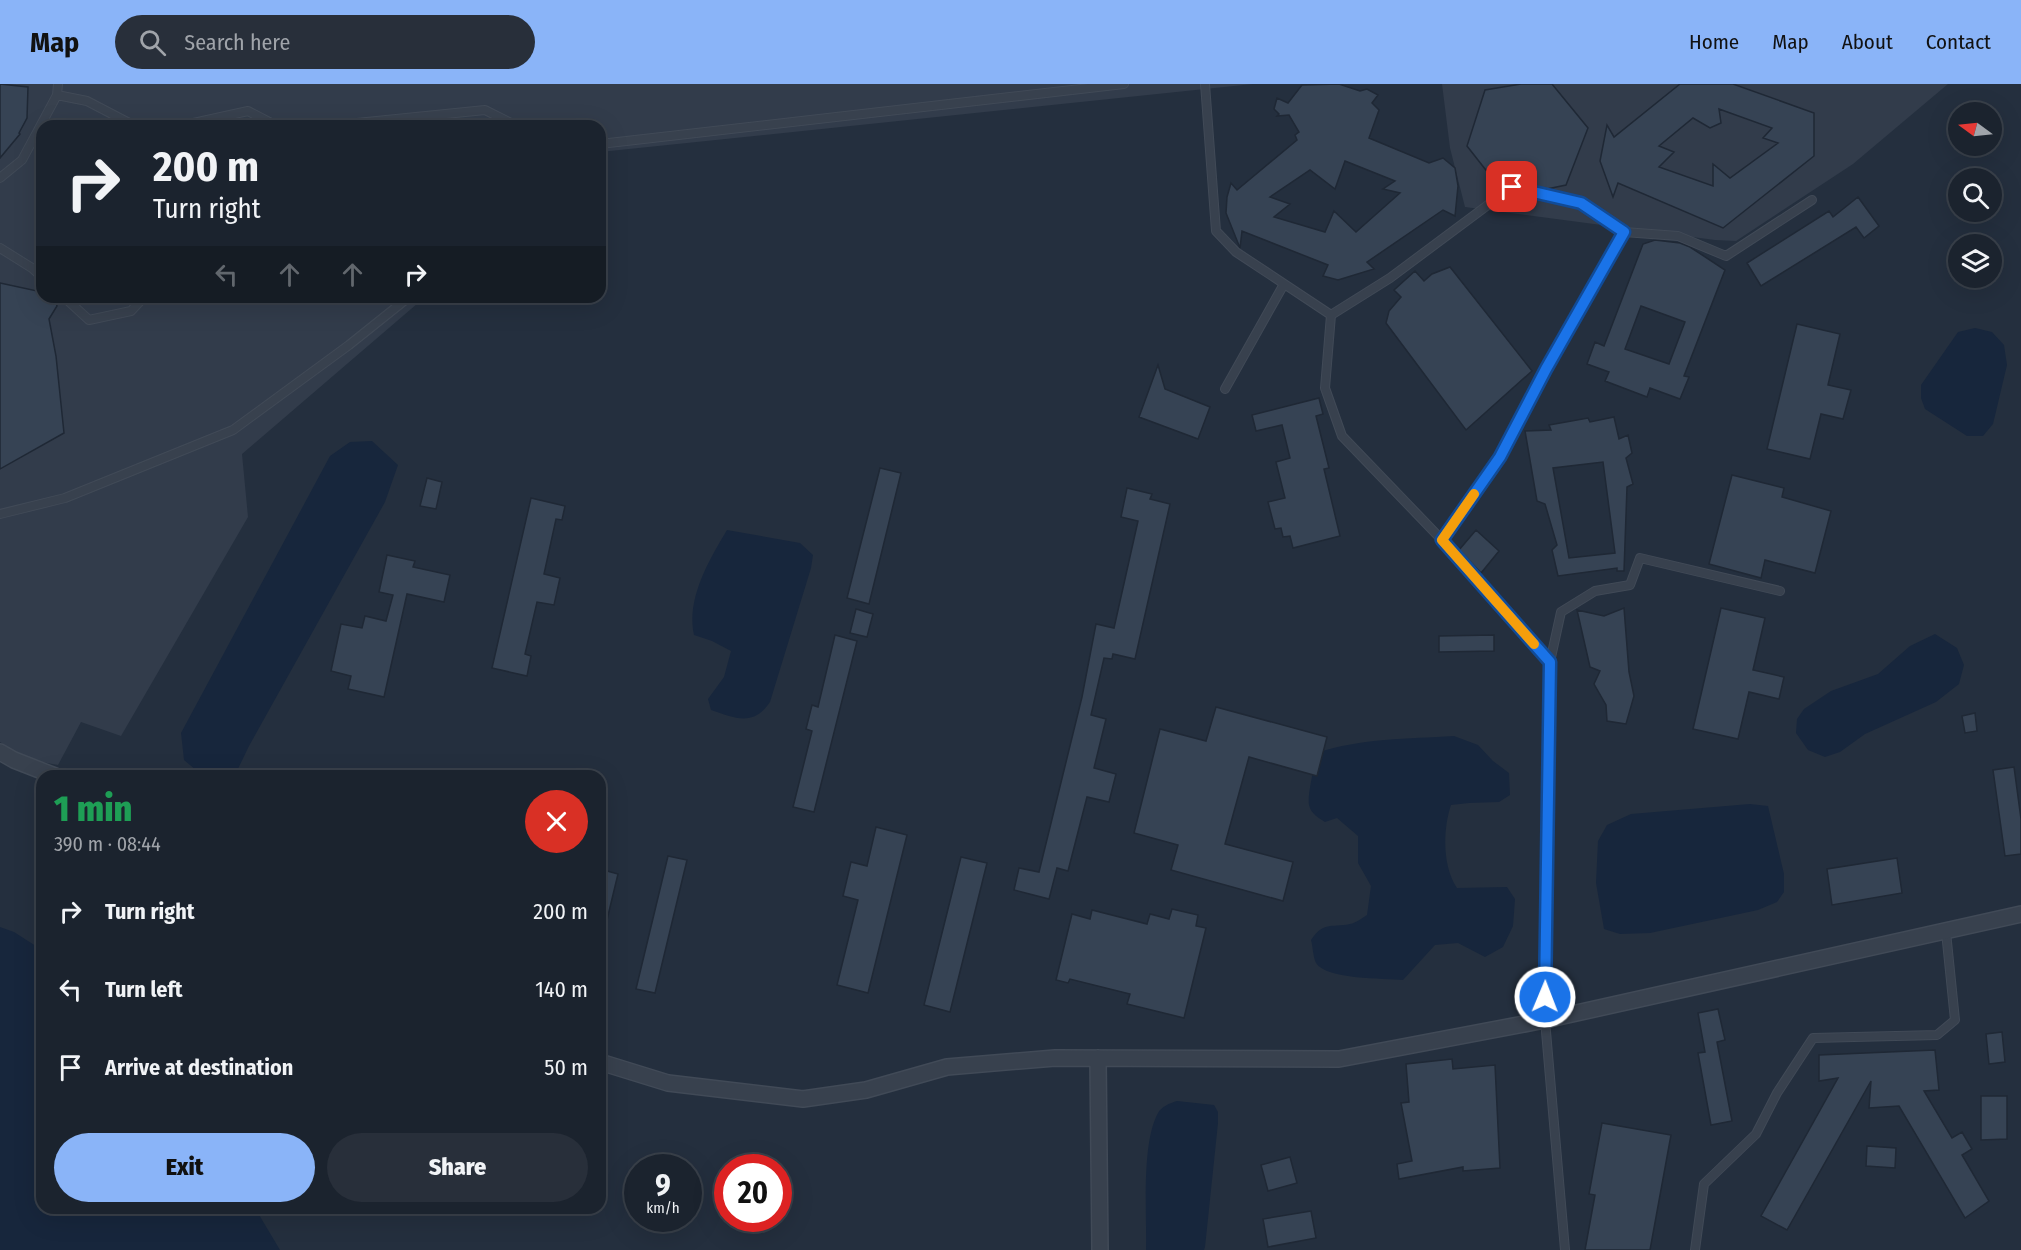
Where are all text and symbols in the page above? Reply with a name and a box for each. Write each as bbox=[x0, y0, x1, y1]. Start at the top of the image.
search box bbox=[115, 15, 535, 69]
text: Map bbox=[30, 26, 79, 59]
icon: search bbox=[136, 26, 169, 59]
text: Search here bbox=[184, 29, 290, 56]
text: Home bbox=[1689, 29, 1739, 55]
text: Map bbox=[1772, 29, 1809, 55]
text: About bbox=[1842, 29, 1893, 55]
text: Contact bbox=[1926, 29, 1991, 55]
north arrow bbox=[1948, 102, 2002, 156]
map controls bbox=[1948, 102, 2002, 288]
text: 200 m bbox=[153, 142, 259, 192]
icon: right bbox=[54, 144, 132, 222]
pin bbox=[1486, 161, 1537, 212]
button: search bbox=[1948, 168, 2002, 222]
icon: arrive bbox=[1495, 170, 1528, 203]
text: Turn right bbox=[153, 193, 261, 225]
button: layers bbox=[1948, 234, 2002, 288]
icon: left bbox=[210, 258, 243, 291]
icon: ahead bbox=[273, 258, 306, 291]
icon: ahead bbox=[336, 258, 369, 291]
icon: right bbox=[399, 258, 432, 291]
text: 1 min bbox=[54, 787, 132, 831]
button: close bbox=[525, 790, 588, 853]
text: 390 m · 08:44 bbox=[54, 832, 161, 856]
icon: right bbox=[54, 895, 87, 928]
text: Turn right bbox=[105, 898, 194, 925]
text: 200 m bbox=[533, 898, 588, 925]
position arrow bbox=[1513, 965, 1577, 1029]
icon: left bbox=[54, 973, 87, 1006]
text: Turn left bbox=[105, 976, 183, 1003]
text: 140 m bbox=[535, 976, 588, 1003]
icon: arrive bbox=[54, 1051, 87, 1084]
text: Arrive at destination bbox=[105, 1054, 293, 1081]
text: 50 m bbox=[544, 1054, 588, 1081]
button: Exit bbox=[54, 1133, 315, 1202]
button: Share bbox=[327, 1133, 588, 1202]
speed limit sign: 20 bbox=[714, 1154, 792, 1232]
text: 9 bbox=[655, 1168, 671, 1204]
text: km/h bbox=[646, 1199, 680, 1217]

